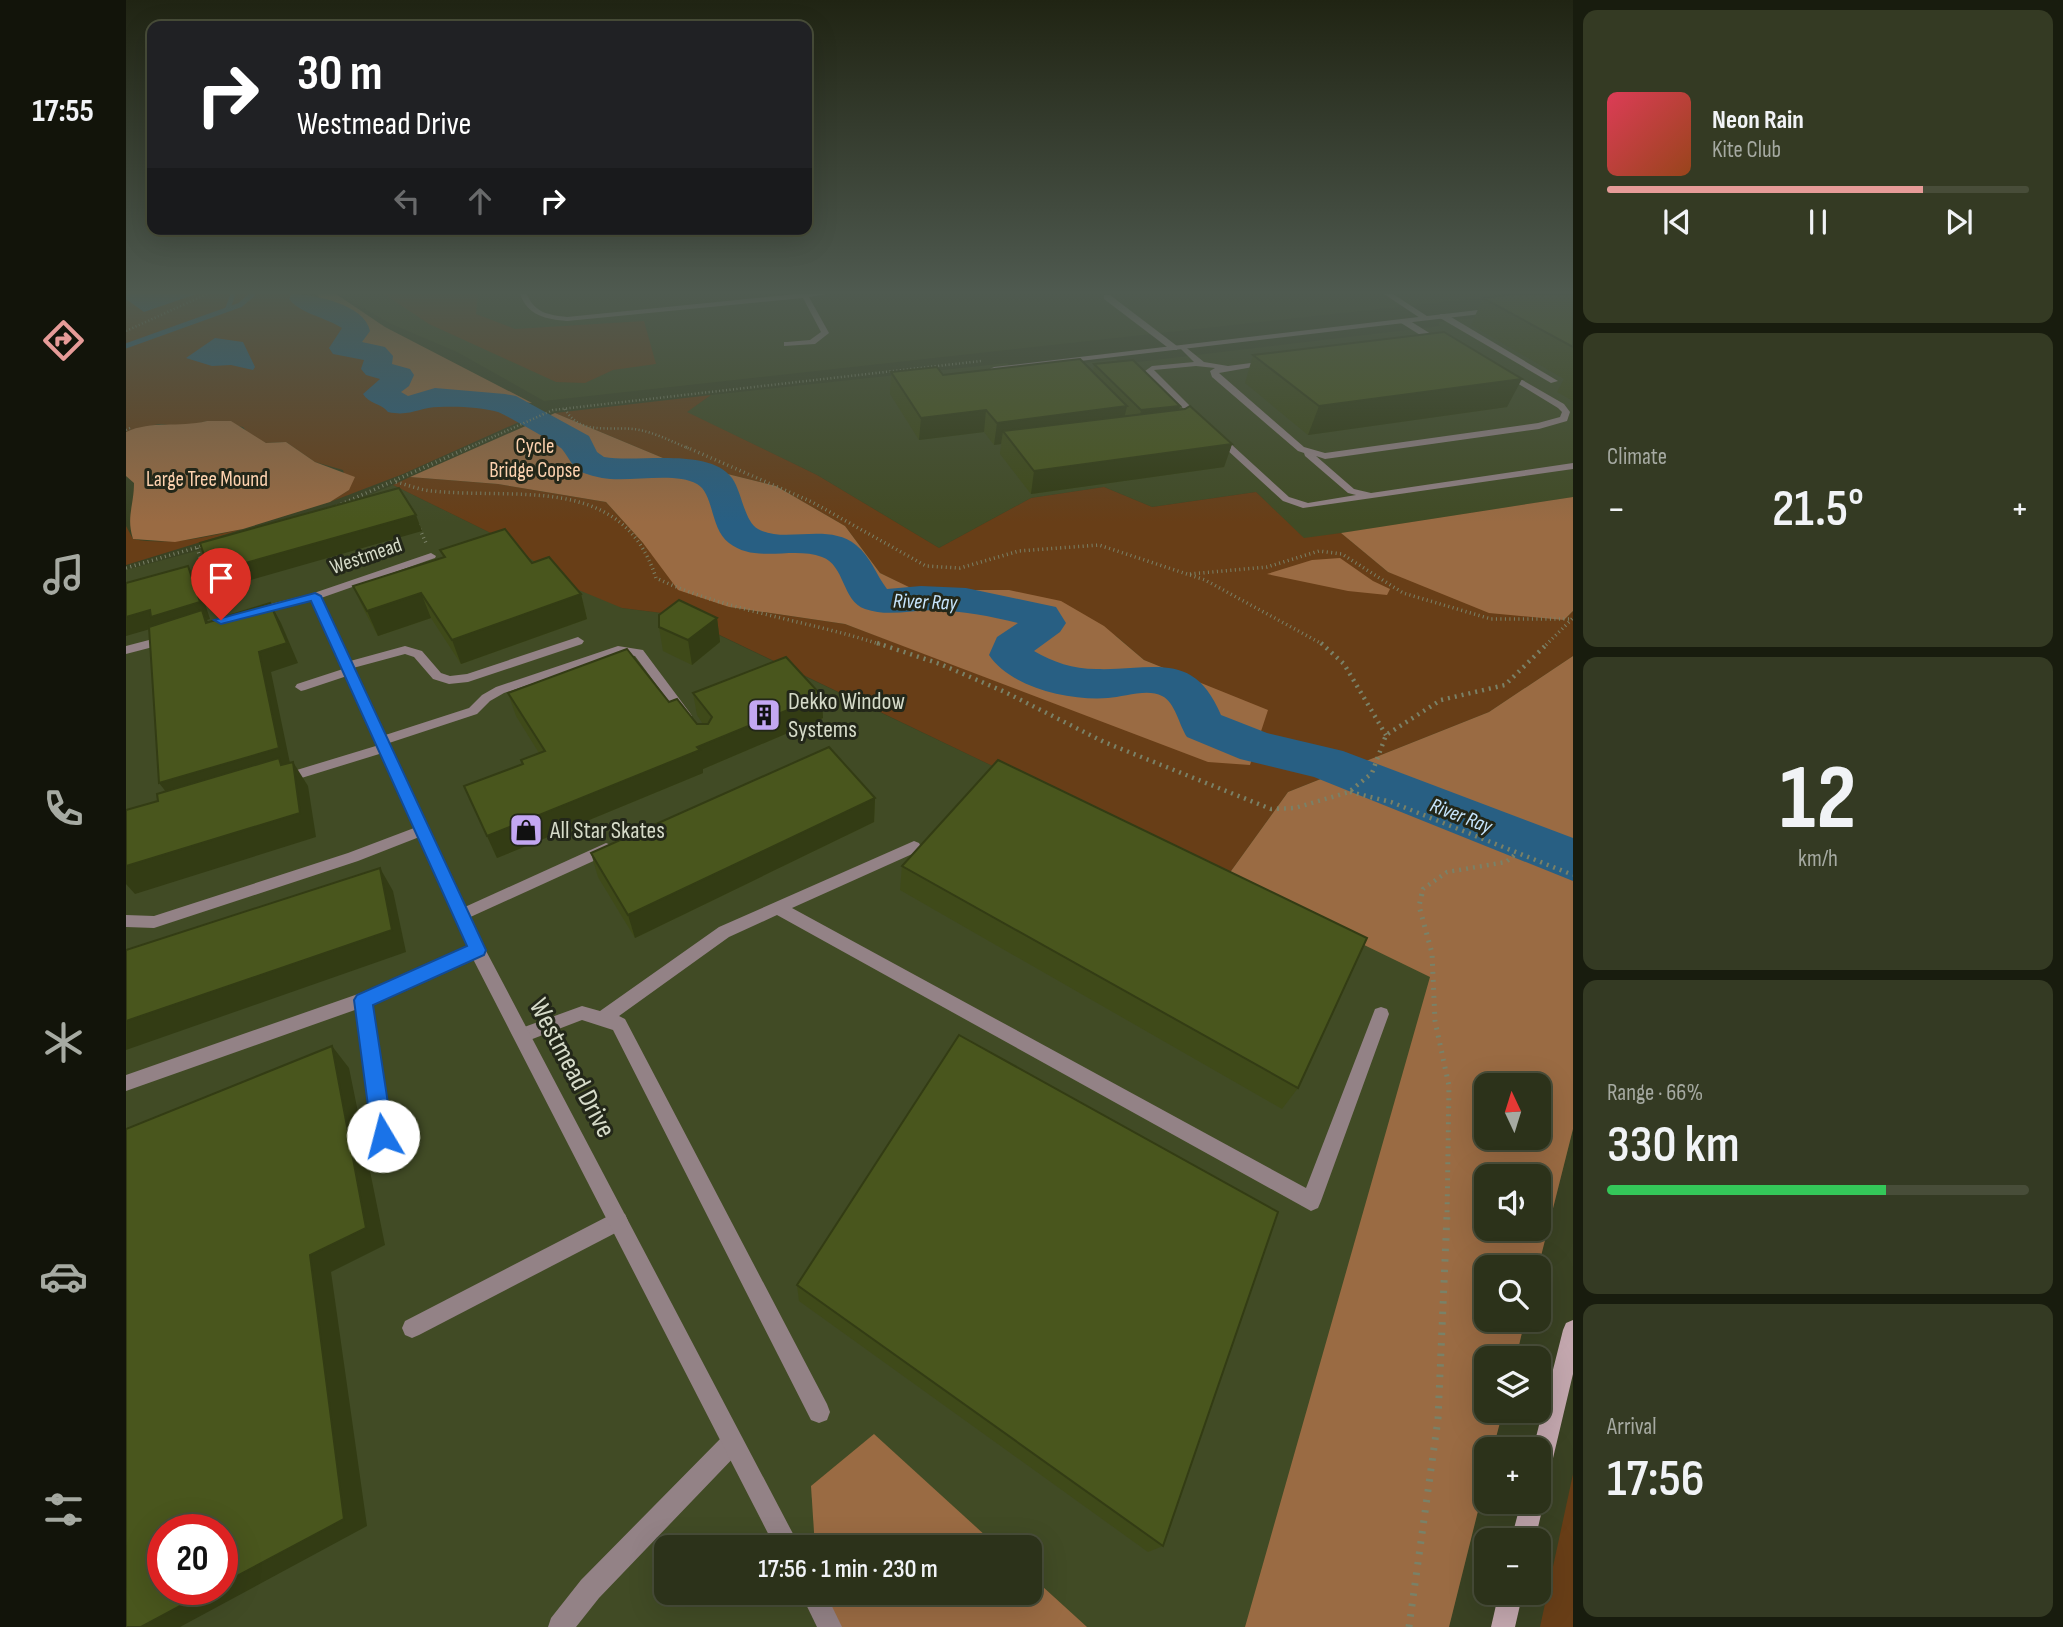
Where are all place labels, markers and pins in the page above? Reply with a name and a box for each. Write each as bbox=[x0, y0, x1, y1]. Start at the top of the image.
pin bbox=[191, 548, 251, 620]
place label: Dekko Window Systems bbox=[788, 687, 905, 744]
building icon: Dekko Window Systems bbox=[745, 696, 783, 734]
shop icon: All Star Skates bbox=[507, 811, 545, 849]
place label: All Star Skates bbox=[549, 816, 665, 845]

